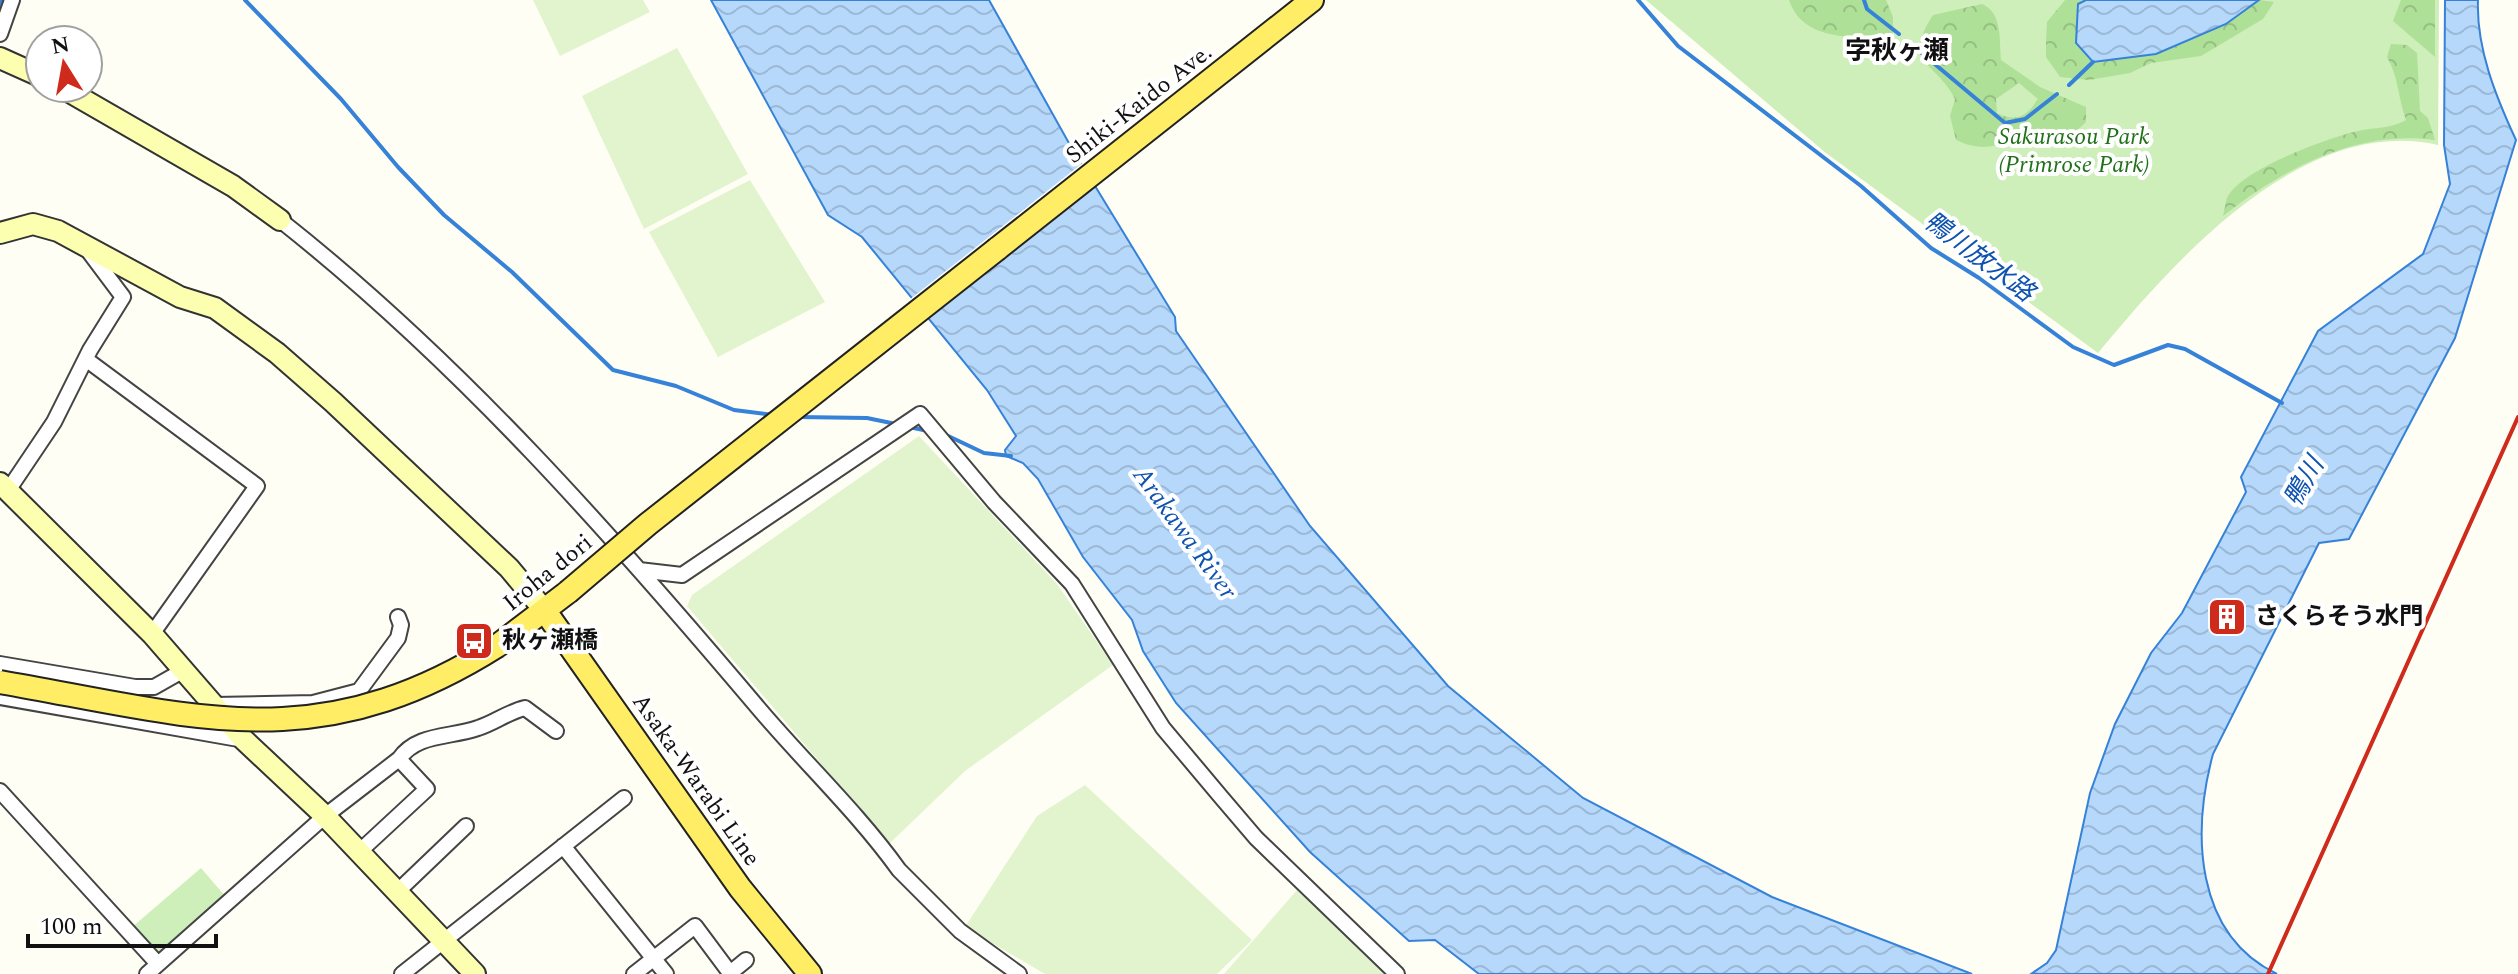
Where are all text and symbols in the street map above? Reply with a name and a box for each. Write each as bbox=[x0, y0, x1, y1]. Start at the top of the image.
north arrow bbox=[24, 24, 104, 104]
text: N bbox=[49, 28, 72, 64]
district label: 字秋ヶ瀬 bbox=[1845, 31, 1949, 71]
street label: Shiki-Kaido Ave. bbox=[1058, 35, 1220, 173]
park label: Sakurasou Park (Primrose Park) bbox=[1998, 119, 2150, 183]
water label: 鴨川放水路 bbox=[1915, 202, 2045, 313]
water label: 鴨川 bbox=[2274, 447, 2336, 515]
water label: Arakawa River bbox=[1122, 457, 1248, 609]
street label: Iroha dori bbox=[495, 525, 601, 621]
building icon: さくらそう水門 bbox=[2206, 596, 2248, 638]
place label: さくらそう水門 bbox=[2255, 599, 2423, 635]
bus stop icon: 秋ヶ瀬橋 bbox=[453, 620, 495, 662]
place label: 秋ヶ瀬橋 bbox=[502, 623, 598, 659]
street label: Asaka-Warabi Line bbox=[623, 686, 769, 874]
scale bar bbox=[28, 898, 216, 948]
text: 100 m bbox=[40, 909, 103, 945]

